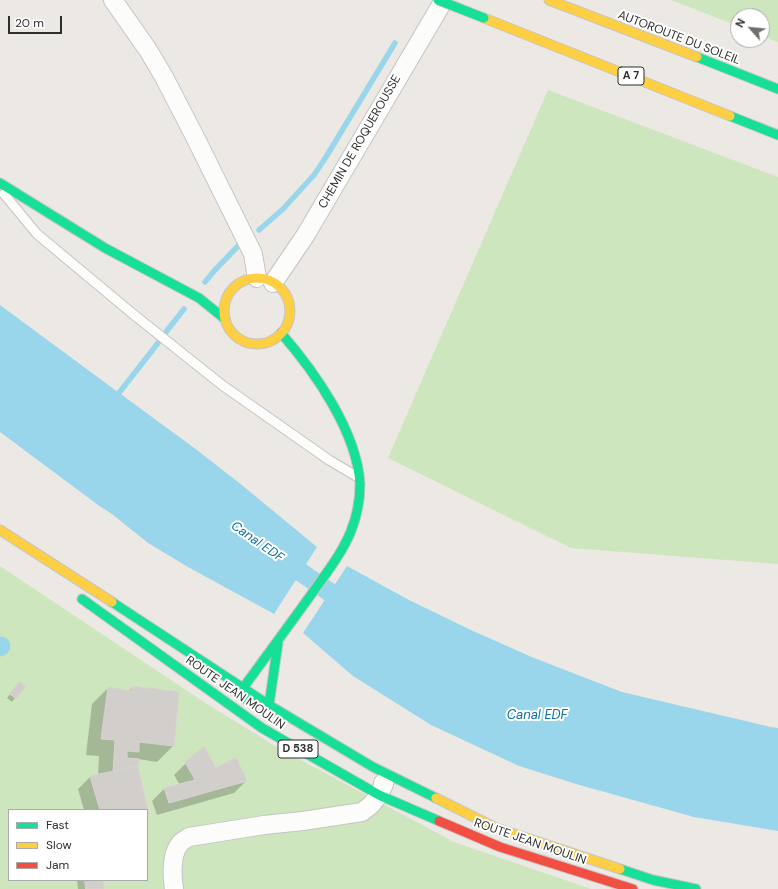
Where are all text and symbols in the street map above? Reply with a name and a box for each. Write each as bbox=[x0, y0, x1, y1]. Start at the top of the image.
scale bar bbox=[10, 8, 64, 34]
street label: AUTOROUTE DU SOLEIL bbox=[616, 8, 742, 68]
north arrow bbox=[730, 8, 770, 48]
text: 20 m bbox=[15, 15, 44, 31]
text: N bbox=[732, 16, 748, 30]
road number: A 7 bbox=[618, 67, 644, 85]
street label: CHEMIN DE ROQUEROUSSE bbox=[316, 73, 404, 211]
water label: Canal EDF bbox=[228, 518, 286, 566]
street label: ROUTE JEAN MOULIN bbox=[183, 653, 287, 733]
water label: Canal EDF bbox=[507, 708, 567, 724]
road number: D 538 bbox=[278, 740, 318, 758]
legend bbox=[8, 809, 148, 881]
street label: ROUTE JEAN MOULIN bbox=[472, 816, 588, 868]
text: Fast bbox=[46, 817, 69, 833]
text: Slow bbox=[46, 837, 72, 853]
text: Jam bbox=[46, 857, 69, 873]

